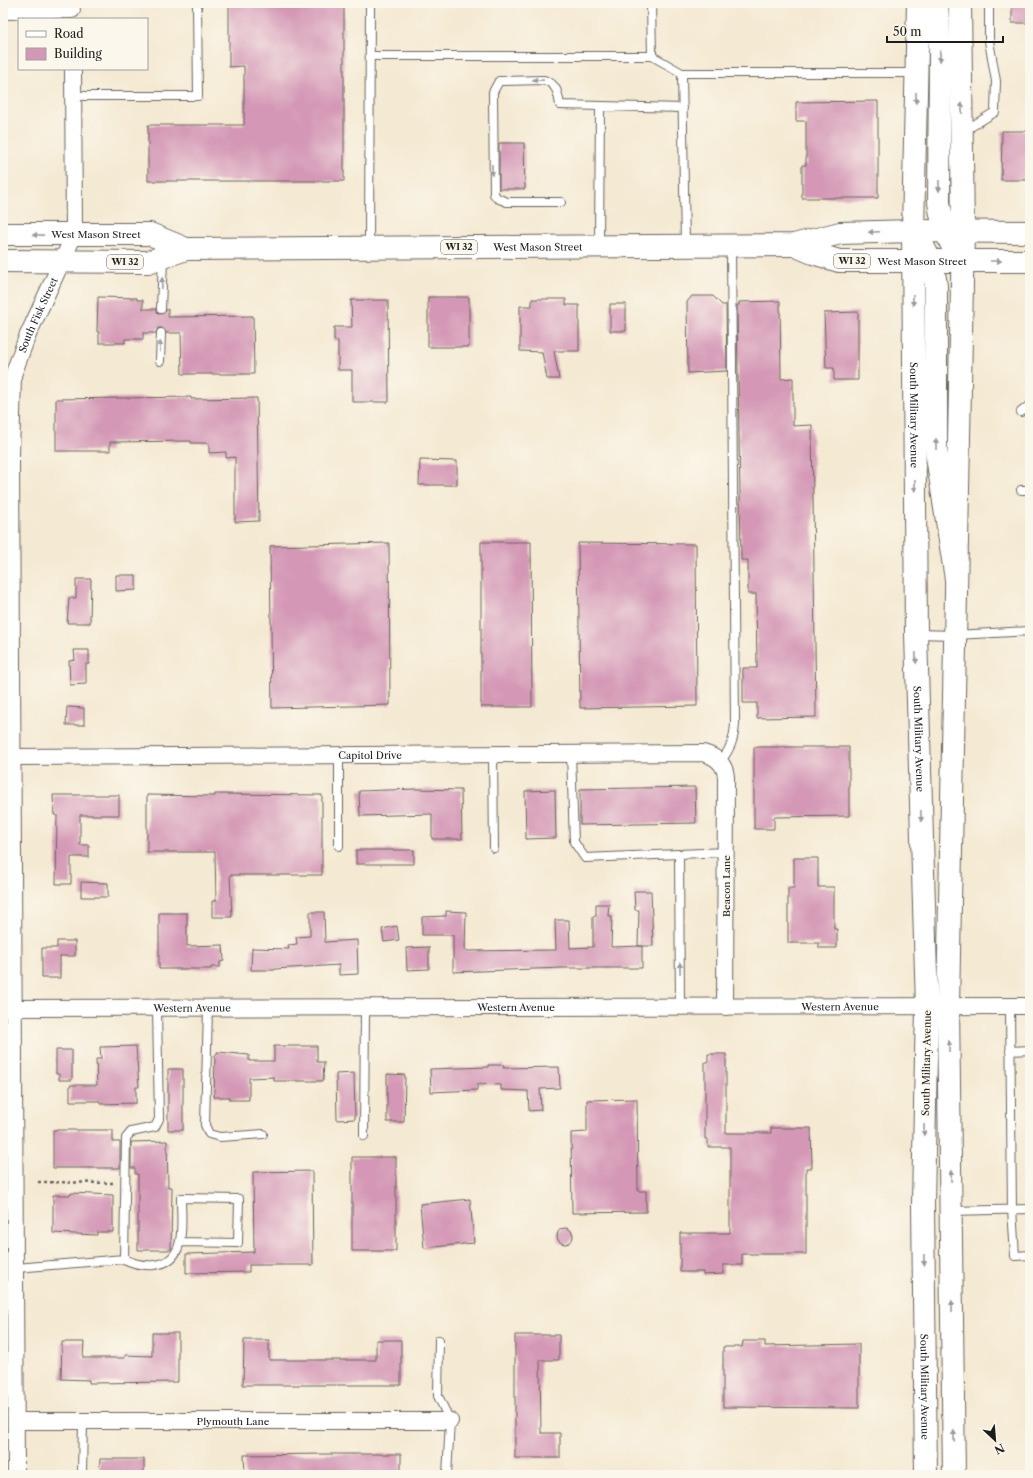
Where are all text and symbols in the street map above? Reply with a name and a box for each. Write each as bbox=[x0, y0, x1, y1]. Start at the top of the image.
legend bbox=[18, 18, 148, 70]
scale bar bbox=[887, 18, 1003, 44]
text: 50 m bbox=[893, 24, 922, 39]
text: Road bbox=[54, 26, 84, 41]
text: Building bbox=[54, 46, 102, 61]
one-way arrow bbox=[937, 50, 943, 63]
one-way arrow bbox=[531, 77, 544, 83]
one-way arrow bbox=[913, 92, 919, 105]
one-way arrow bbox=[959, 101, 965, 114]
one-way arrow bbox=[489, 164, 495, 177]
one-way arrow bbox=[936, 180, 942, 193]
street label: West Mason Street bbox=[50, 228, 141, 241]
one-way arrow bbox=[867, 229, 880, 235]
one-way arrow bbox=[31, 232, 44, 238]
road number: WI 32 bbox=[441, 240, 477, 254]
street label: West Mason Street bbox=[492, 240, 583, 254]
road number: WI 32 bbox=[834, 254, 870, 268]
road number: WI 32 bbox=[107, 255, 143, 269]
street label: West Mason Street bbox=[876, 255, 967, 268]
one-way arrow bbox=[990, 258, 1003, 264]
street label: South Fisk Street bbox=[16, 275, 61, 355]
one-way arrow bbox=[159, 276, 165, 289]
one-way arrow bbox=[910, 294, 916, 307]
one-way arrow bbox=[157, 340, 163, 353]
street label: South Military Avenue bbox=[907, 362, 921, 468]
one-way arrow bbox=[933, 437, 939, 450]
one-way arrow bbox=[912, 480, 918, 493]
one-way arrow bbox=[913, 652, 920, 664]
street label: South Military Avenue bbox=[911, 686, 927, 793]
street label: Capitol Drive bbox=[338, 749, 402, 762]
one-way arrow bbox=[918, 810, 924, 823]
street label: Beacon Lane bbox=[720, 855, 733, 917]
one-way arrow bbox=[677, 961, 683, 974]
street label: Western Avenue bbox=[800, 1000, 879, 1013]
street label: Western Avenue bbox=[476, 1001, 555, 1014]
street label: Western Avenue bbox=[152, 1002, 231, 1015]
street label: South Military Avenue bbox=[919, 1010, 934, 1116]
one-way arrow bbox=[946, 1039, 952, 1052]
one-way arrow bbox=[921, 1124, 928, 1136]
one-way arrow bbox=[948, 1169, 954, 1182]
one-way arrow bbox=[921, 1254, 928, 1266]
one-way arrow bbox=[949, 1299, 955, 1312]
street label: South Military Avenue bbox=[917, 1334, 932, 1440]
street label: Plymouth Lane bbox=[197, 1415, 270, 1428]
north arrow bbox=[975, 1420, 1015, 1460]
one-way arrow bbox=[951, 1429, 957, 1442]
text: N bbox=[992, 1441, 1007, 1458]

